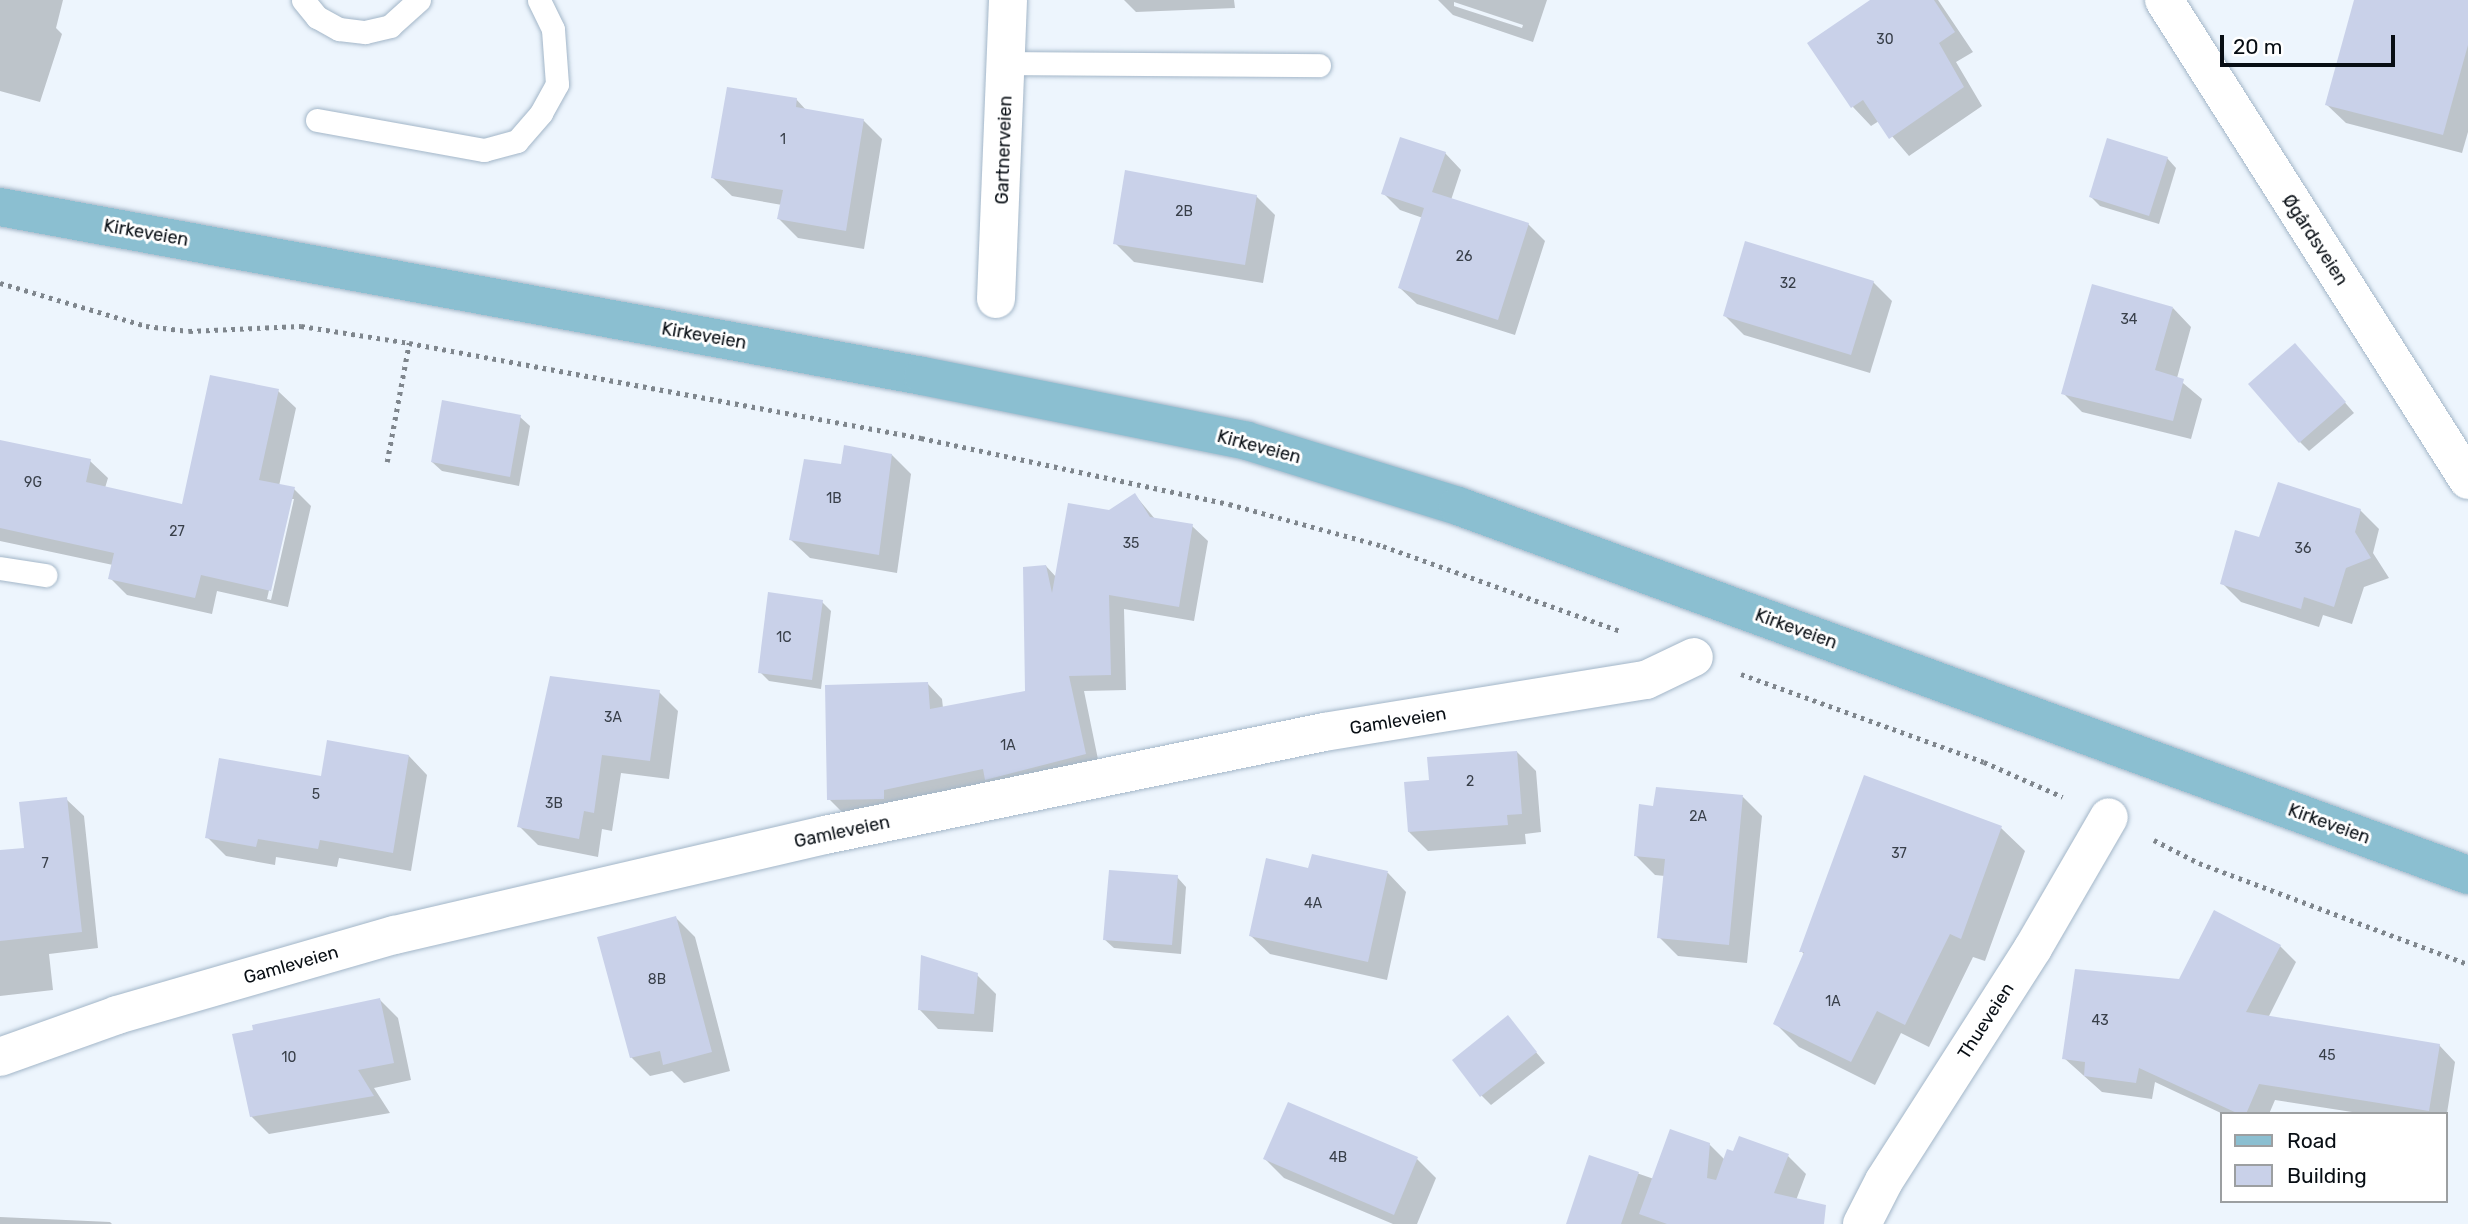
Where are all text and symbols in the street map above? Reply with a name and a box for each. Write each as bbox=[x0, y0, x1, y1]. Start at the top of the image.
scale bar bbox=[2223, 21, 2398, 65]
house number: 30 bbox=[1876, 32, 1894, 48]
text: 20 m bbox=[2233, 34, 2282, 59]
street label: Gartnerveien bbox=[991, 95, 1017, 205]
house number: 1 bbox=[780, 132, 786, 148]
street label: Øgårdsveien bbox=[2278, 190, 2352, 290]
house number: 2B bbox=[1175, 204, 1193, 220]
street label: Kirkeveien bbox=[102, 215, 190, 251]
house number: 26 bbox=[1456, 249, 1472, 265]
house number: 32 bbox=[1780, 276, 1796, 292]
house number: 34 bbox=[2120, 312, 2138, 328]
street label: Kirkeveien bbox=[660, 318, 748, 354]
street label: Kirkeveien bbox=[1215, 425, 1303, 469]
house number: 9G bbox=[24, 475, 42, 491]
house number: 1B bbox=[826, 491, 842, 507]
house number: 27 bbox=[169, 524, 185, 540]
house number: 35 bbox=[1123, 536, 1139, 552]
house number: 36 bbox=[2295, 541, 2311, 557]
street label: Kirkeveien bbox=[1752, 604, 1840, 654]
house number: 1C bbox=[776, 630, 792, 646]
street label: Gamleveien bbox=[1348, 703, 1448, 739]
house number: 3A bbox=[604, 710, 622, 726]
house number: 1A bbox=[1000, 738, 1016, 754]
house number: 2 bbox=[1466, 774, 1474, 790]
house number: 5 bbox=[312, 787, 320, 803]
house number: 3B bbox=[545, 796, 563, 812]
street label: Kirkeveien bbox=[2285, 799, 2373, 849]
house number: 2A bbox=[1689, 809, 1707, 825]
street label: Gamleveien bbox=[792, 811, 892, 853]
house number: 37 bbox=[1891, 846, 1907, 862]
house number: 7 bbox=[41, 856, 49, 872]
house number: 4A bbox=[1304, 896, 1322, 912]
street label: Gamleveien bbox=[241, 941, 341, 989]
house number: 8B bbox=[648, 972, 666, 988]
street label: Thueveien bbox=[1953, 979, 2019, 1063]
house number: 1A bbox=[1825, 994, 1841, 1010]
house number: 43 bbox=[2091, 1013, 2109, 1029]
house number: 45 bbox=[2318, 1048, 2336, 1064]
house number: 10 bbox=[282, 1050, 296, 1066]
legend bbox=[2220, 1112, 2447, 1203]
text: Road bbox=[2287, 1128, 2337, 1153]
house number: 4B bbox=[1329, 1150, 1347, 1166]
text: Building bbox=[2287, 1163, 2367, 1188]

